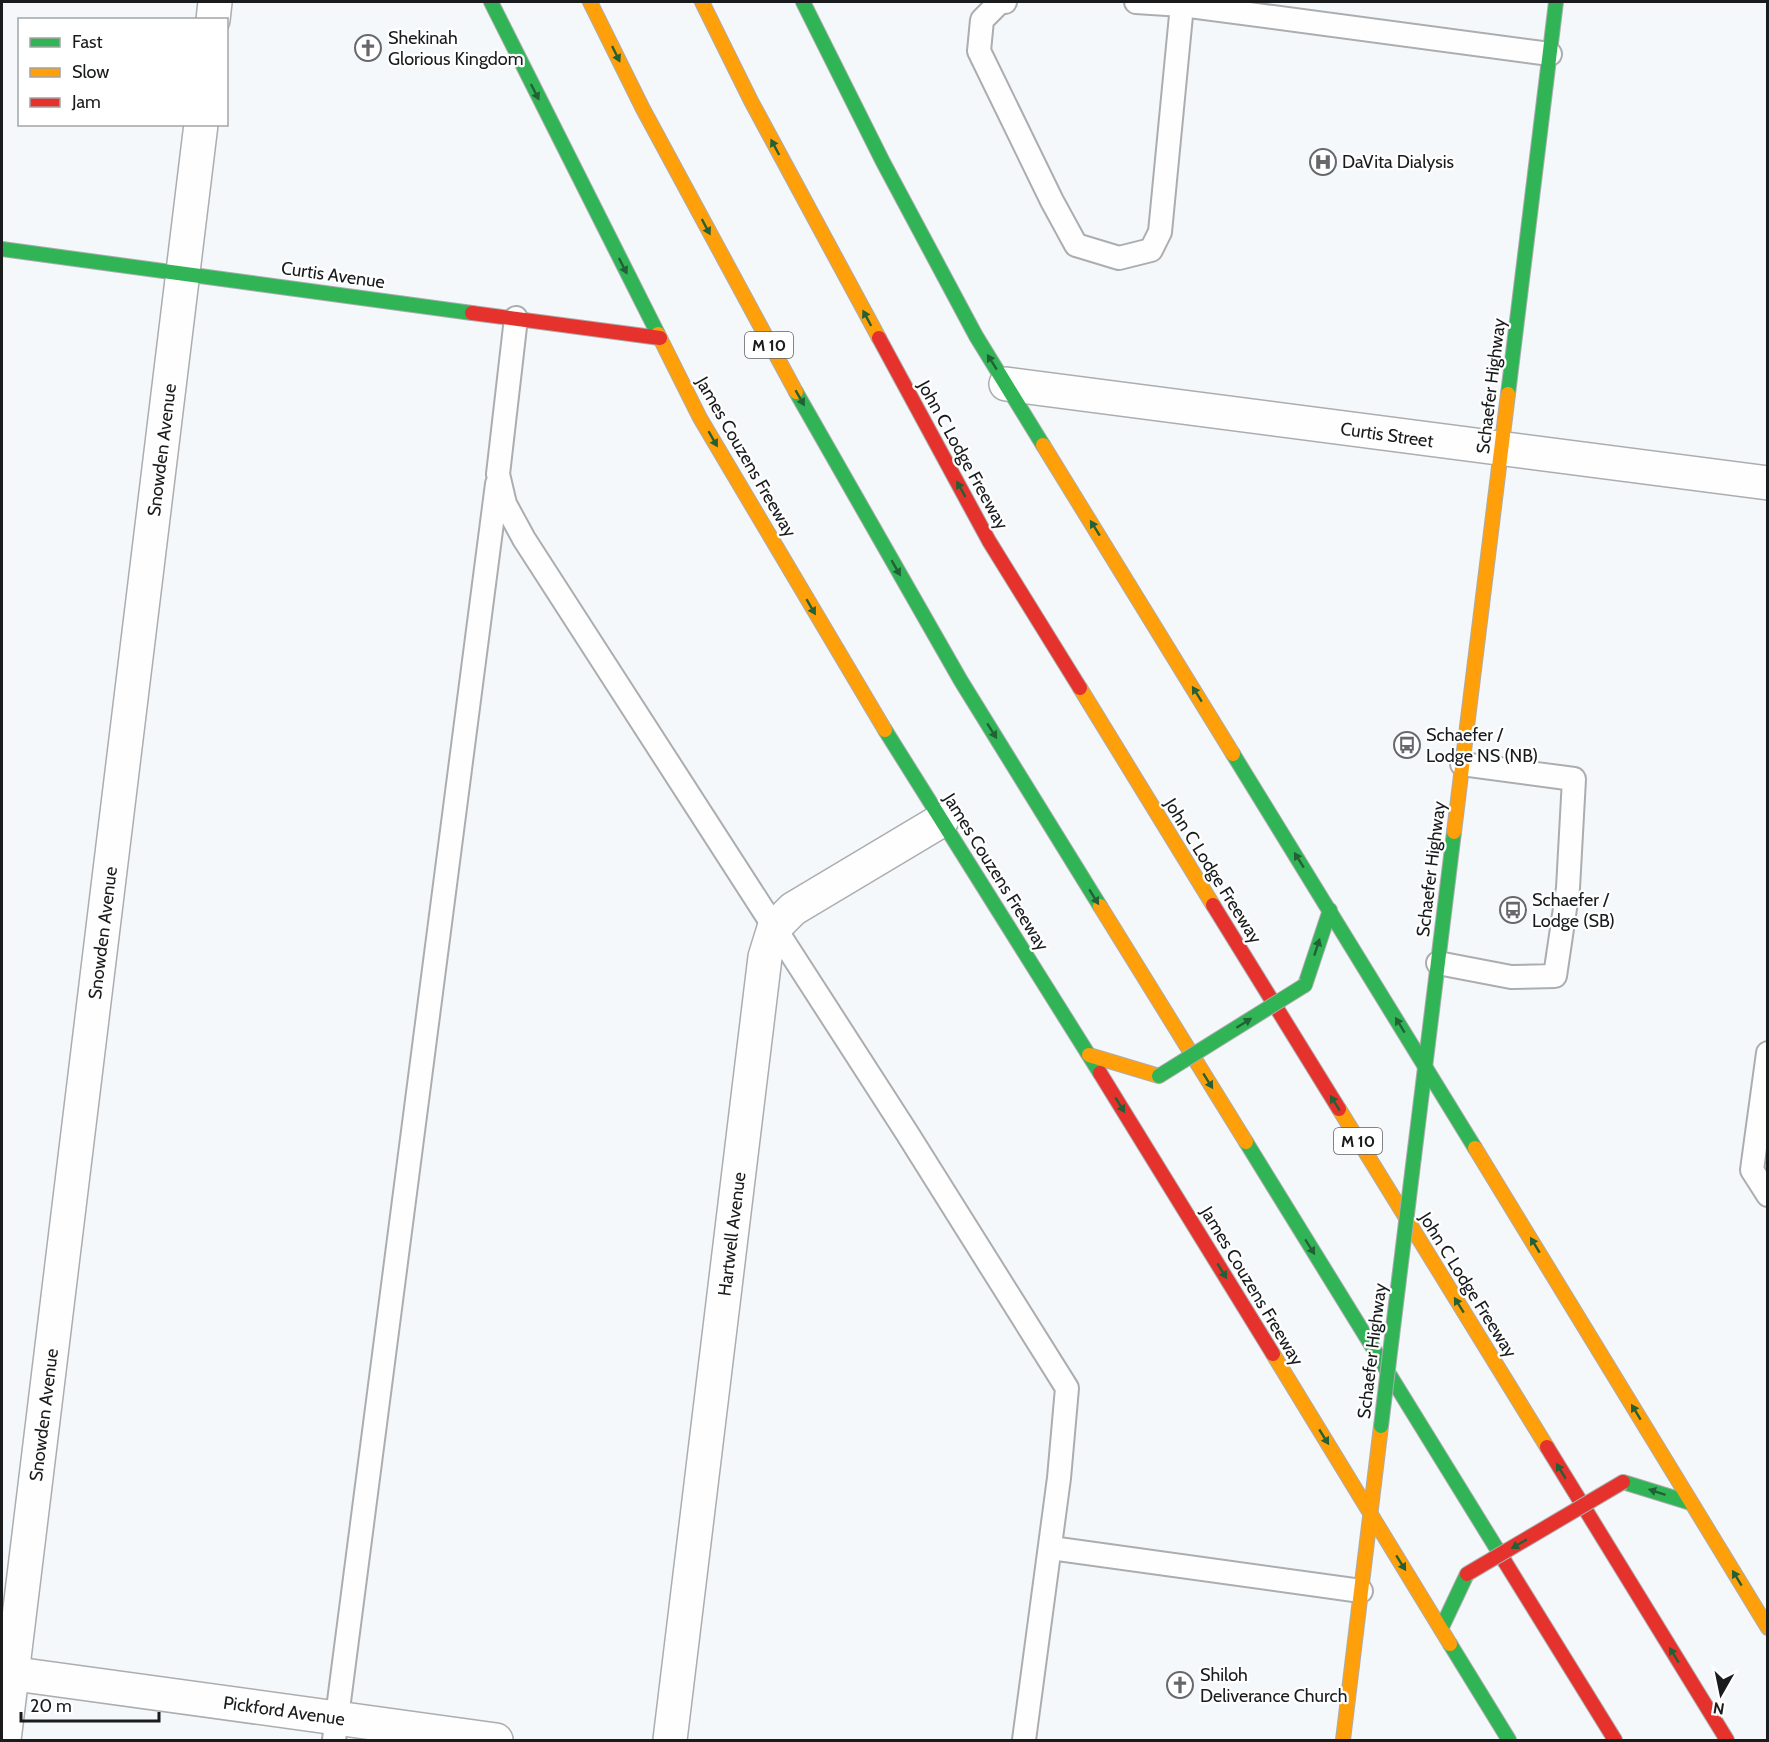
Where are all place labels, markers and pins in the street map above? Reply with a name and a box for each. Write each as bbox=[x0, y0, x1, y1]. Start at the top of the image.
place label: Shekinah Glorious Kingdom bbox=[388, 27, 524, 70]
church icon: Shekinah Glorious Kingdom bbox=[353, 33, 383, 63]
hospital icon: DaVita Dialysis bbox=[1308, 147, 1338, 177]
place label: DaVita Dialysis bbox=[1342, 151, 1454, 173]
place label: Schaefer / Lodge NS (NB) bbox=[1426, 724, 1538, 767]
bus stop icon: Schaefer / Lodge NS (NB) bbox=[1392, 730, 1422, 760]
place label: Schaefer / Lodge (SB) bbox=[1532, 889, 1615, 932]
bus stop icon: Schaefer / Lodge (SB) bbox=[1498, 895, 1528, 925]
place label: Shiloh Deliverance Church bbox=[1200, 1664, 1347, 1707]
church icon: Shiloh Deliverance Church bbox=[1165, 1670, 1195, 1700]

